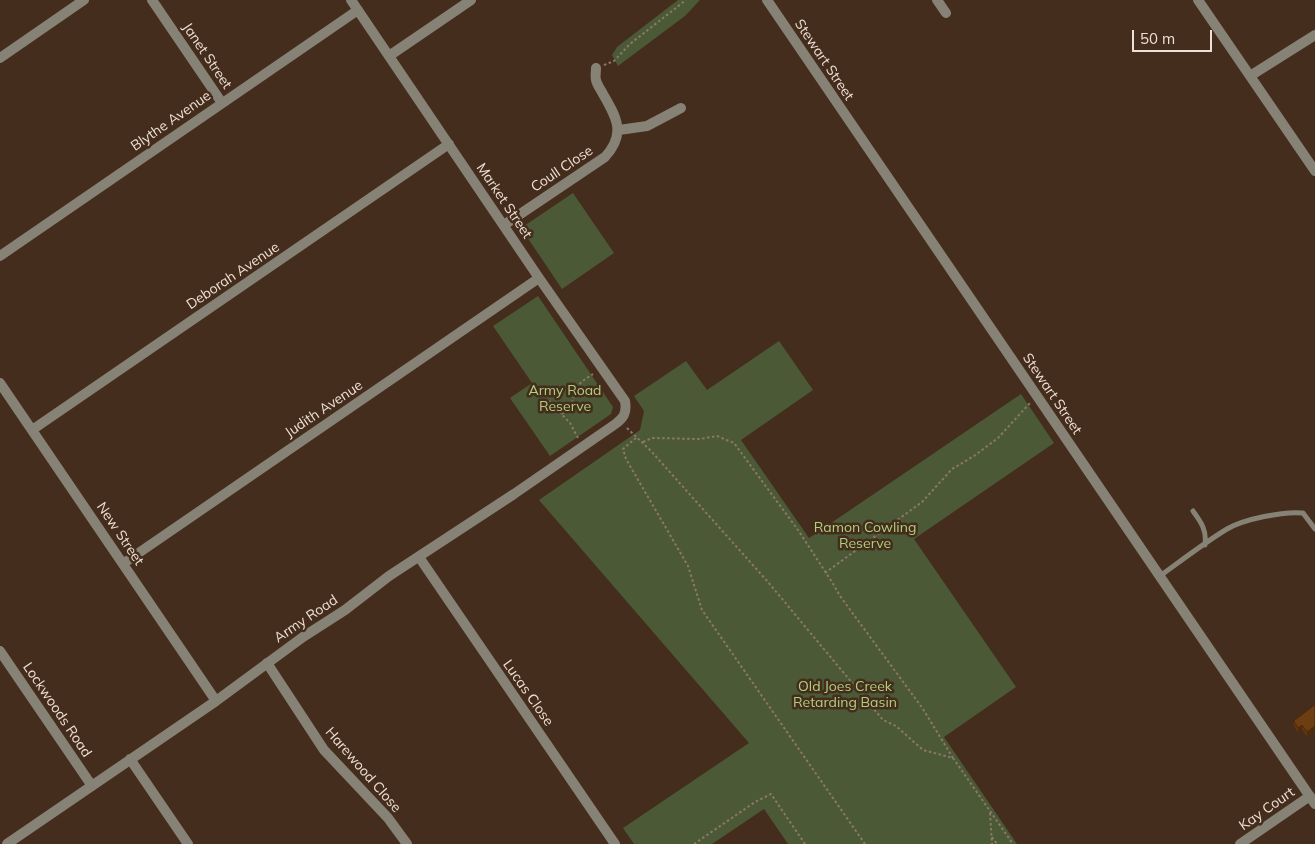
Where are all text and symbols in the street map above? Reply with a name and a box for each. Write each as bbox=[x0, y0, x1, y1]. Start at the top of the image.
street label: Stewart Street bbox=[791, 16, 857, 104]
street label: Janet Street bbox=[179, 20, 235, 92]
scale bar bbox=[1135, 20, 1215, 52]
text: 50 m bbox=[1140, 29, 1175, 48]
street label: Blythe Avenue bbox=[128, 87, 214, 155]
street label: Coull Close bbox=[528, 142, 596, 196]
street label: Market Street bbox=[473, 160, 535, 242]
street label: Deborah Avenue bbox=[183, 239, 283, 313]
street label: Stewart Street bbox=[1019, 350, 1085, 438]
street label: Judith Avenue bbox=[282, 377, 366, 441]
park label: Army Road Reserve bbox=[528, 383, 602, 416]
street label: New Street bbox=[93, 499, 147, 569]
park label: Ramon Cowling Reserve bbox=[814, 520, 916, 552]
street label: Army Road bbox=[271, 592, 341, 646]
street label: Lucas Close bbox=[499, 657, 557, 729]
street label: Lockwoods Road bbox=[19, 659, 95, 761]
park label: Old Joes Creek Retarding Basin bbox=[793, 679, 897, 712]
street label: Harewood Close bbox=[321, 724, 405, 816]
street label: Kay Court bbox=[1236, 784, 1298, 834]

